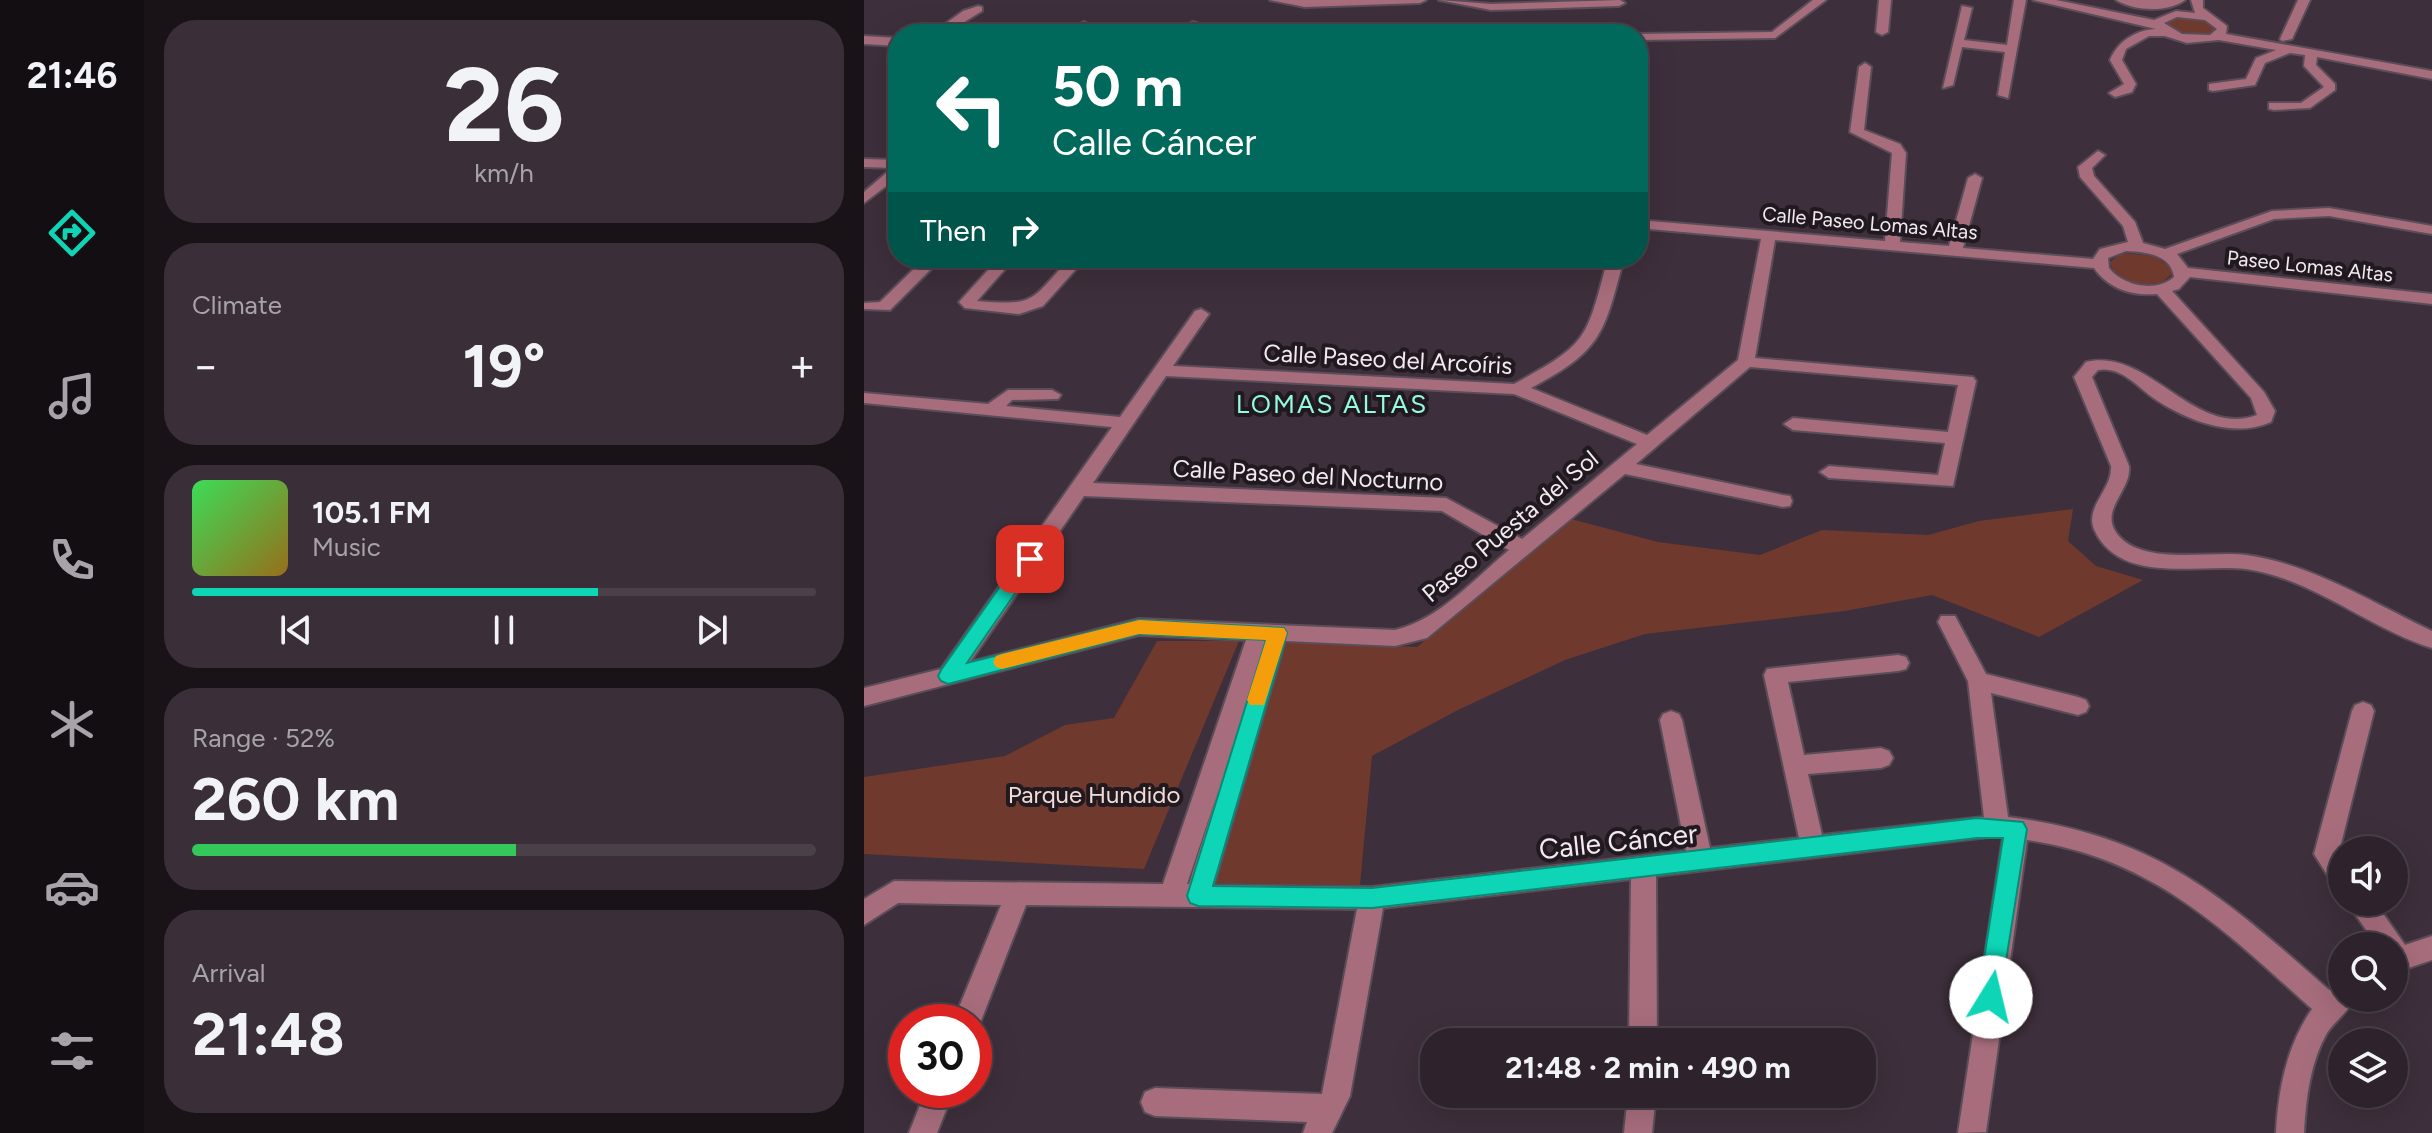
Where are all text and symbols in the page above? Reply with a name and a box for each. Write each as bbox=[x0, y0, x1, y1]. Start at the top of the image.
text: 26 bbox=[444, 42, 564, 167]
text: 50 m bbox=[1052, 53, 1183, 120]
text: 21:46 bbox=[27, 54, 117, 97]
icon: left bbox=[920, 56, 1024, 160]
text: Calle Cáncer bbox=[1052, 121, 1256, 164]
text: km/h bbox=[474, 157, 534, 189]
street label: Calle Paseo Lomas Altas bbox=[1761, 202, 1979, 244]
icon: directions bbox=[44, 205, 100, 261]
icon: right bbox=[1002, 208, 1046, 252]
text: Then bbox=[920, 212, 986, 249]
street label: Paseo Lomas Altas bbox=[2226, 245, 2394, 287]
text: Climate bbox=[192, 289, 282, 321]
text: 19° bbox=[463, 330, 545, 402]
street label: Calle Paseo del Arcoíris bbox=[1263, 338, 1513, 380]
text: − bbox=[192, 339, 219, 392]
text: + bbox=[789, 339, 816, 392]
icon: music bbox=[44, 368, 100, 424]
district label: LOMAS ALTAS bbox=[1236, 388, 1428, 420]
street label: Paseo Puesta del Sol bbox=[1416, 444, 1604, 608]
street label: Calle Paseo del Nocturno bbox=[1172, 453, 1444, 497]
text: 105.1 FM bbox=[312, 494, 431, 531]
pin bbox=[996, 525, 1064, 593]
text: Music bbox=[312, 531, 381, 563]
icon: phone bbox=[44, 532, 100, 588]
icon: arrive bbox=[1008, 537, 1052, 581]
icon: previous bbox=[274, 608, 318, 652]
icon: pause bbox=[482, 608, 526, 652]
icon: next bbox=[690, 608, 734, 652]
icon: climate bbox=[44, 696, 100, 752]
text: Range · 52% bbox=[192, 722, 335, 754]
text: 260 km bbox=[192, 763, 399, 835]
park label: Parque Hundido bbox=[1008, 780, 1180, 809]
street label: Calle Cáncer bbox=[1537, 816, 1699, 866]
map controls bbox=[2328, 836, 2408, 1108]
button: sound bbox=[2328, 836, 2408, 916]
icon: car bbox=[44, 859, 100, 915]
button: search bbox=[2328, 932, 2408, 1012]
position arrow bbox=[1949, 955, 2033, 1039]
text: Arrival bbox=[192, 957, 265, 989]
text: 21:48 bbox=[192, 998, 345, 1070]
speed limit sign: 30 bbox=[888, 1004, 992, 1108]
icon: filters bbox=[44, 1023, 100, 1079]
button: layers bbox=[2328, 1028, 2408, 1108]
text: 21:48 · 2 min · 490 m bbox=[1505, 1049, 1791, 1086]

